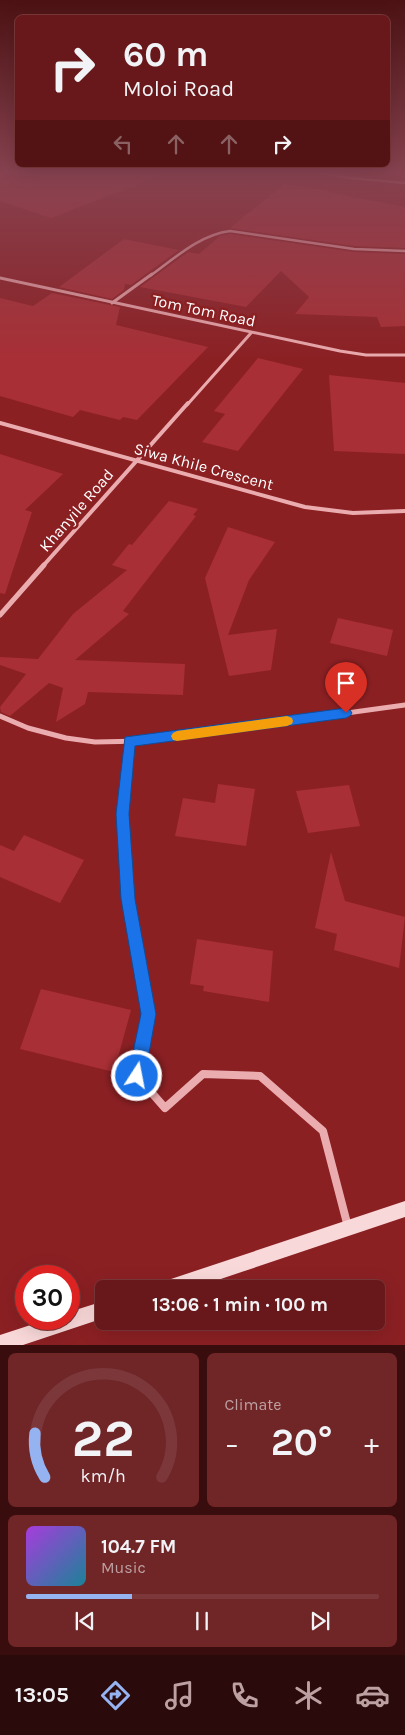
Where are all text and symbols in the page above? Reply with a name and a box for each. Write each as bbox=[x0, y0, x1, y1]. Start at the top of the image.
text: 60 m bbox=[123, 34, 208, 75]
icon: right bbox=[40, 35, 105, 100]
text: Moloi Road bbox=[123, 76, 234, 102]
icon: left bbox=[109, 130, 137, 158]
icon: ahead bbox=[162, 130, 190, 158]
icon: ahead bbox=[215, 130, 243, 158]
icon: right bbox=[268, 130, 296, 158]
street label: Tom Tom Road bbox=[150, 290, 257, 331]
street label: Siwa Khile Crescent bbox=[132, 439, 276, 494]
street label: Khanyile Road bbox=[35, 465, 117, 556]
pin bbox=[325, 662, 367, 713]
icon: arrive bbox=[332, 669, 360, 697]
position arrow bbox=[110, 1049, 162, 1101]
speed limit sign: 30 bbox=[15, 1265, 80, 1330]
text: 13:06 · 1 min · 100 m bbox=[152, 1294, 328, 1316]
text: Climate bbox=[225, 1395, 282, 1414]
text: 22 bbox=[72, 1408, 135, 1469]
text: 20° bbox=[271, 1420, 333, 1465]
text: − bbox=[225, 1427, 239, 1460]
text: + bbox=[364, 1427, 379, 1460]
text: km/h bbox=[81, 1466, 126, 1487]
text: 104.7 FM bbox=[101, 1536, 176, 1558]
text: Music bbox=[101, 1558, 146, 1577]
icon: previous bbox=[71, 1607, 99, 1635]
icon: pause bbox=[188, 1607, 216, 1635]
icon: next bbox=[306, 1607, 334, 1635]
icon: directions bbox=[98, 1678, 133, 1713]
icon: music bbox=[162, 1678, 197, 1713]
icon: phone bbox=[227, 1678, 262, 1713]
icon: climate bbox=[291, 1678, 326, 1713]
icon: car bbox=[355, 1678, 390, 1713]
text: 13:05 bbox=[15, 1682, 69, 1708]

